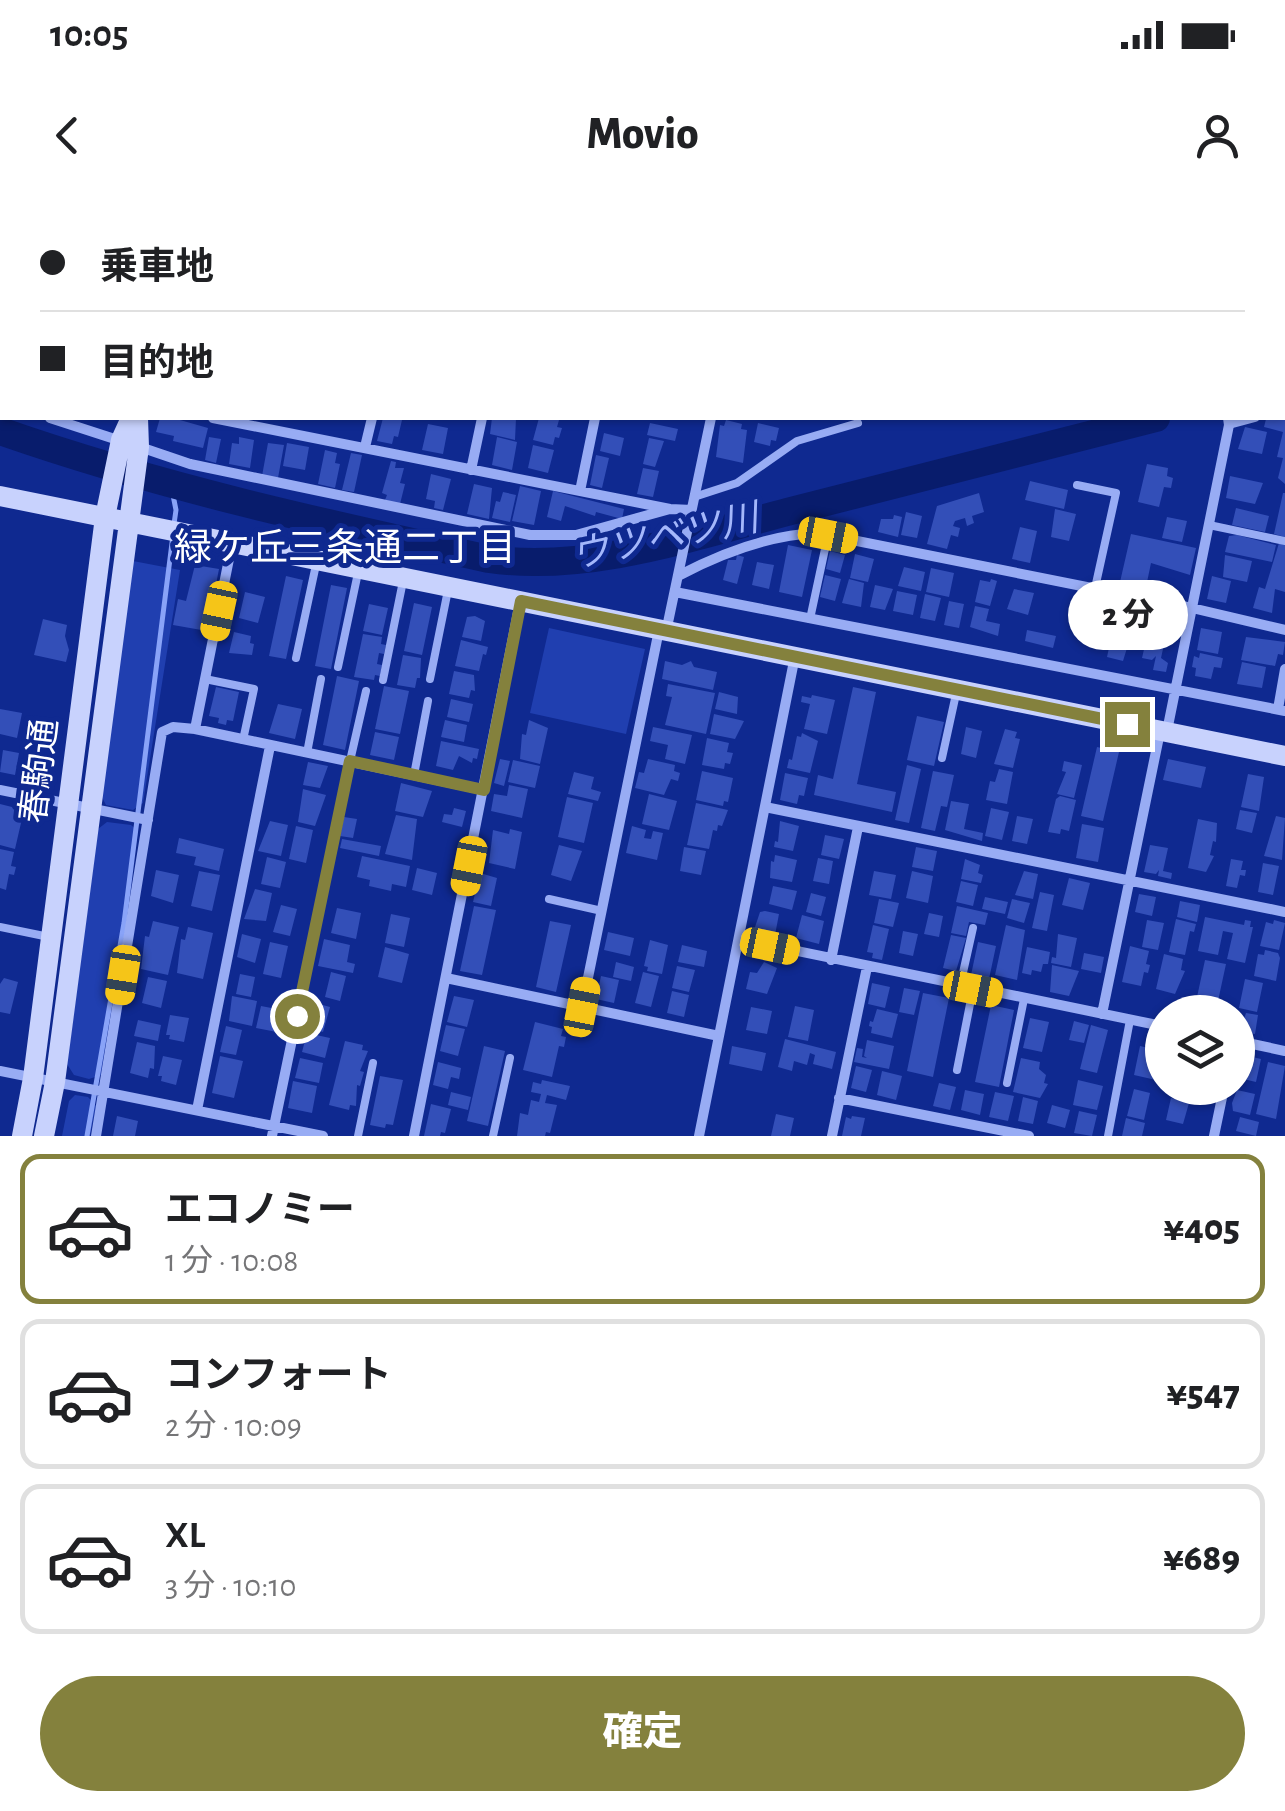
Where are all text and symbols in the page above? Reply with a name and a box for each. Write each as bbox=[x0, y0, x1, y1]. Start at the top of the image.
text: 10:05 bbox=[50, 16, 128, 54]
icon: back bbox=[40, 108, 95, 163]
icon: person bbox=[1190, 108, 1245, 163]
text: Movio bbox=[586, 112, 699, 157]
text: 乗車地 bbox=[100, 249, 214, 287]
text: 目的地 bbox=[100, 345, 214, 383]
water label: ウツベツ川 bbox=[568, 498, 766, 576]
car bbox=[796, 515, 860, 555]
district label: 緑ケ丘三条通二丁目 bbox=[174, 528, 516, 568]
car bbox=[198, 579, 240, 643]
callout: 2 分 bbox=[1067, 579, 1187, 649]
text: 2 分 bbox=[1102, 599, 1154, 631]
route end bbox=[1105, 702, 1150, 747]
street label: 春駒通 bbox=[14, 717, 64, 825]
car bbox=[449, 834, 489, 898]
car bbox=[738, 925, 802, 967]
car bbox=[103, 943, 143, 1007]
car bbox=[941, 969, 1005, 1009]
car bbox=[562, 975, 602, 1039]
route start bbox=[275, 994, 320, 1039]
map controls bbox=[1145, 995, 1255, 1105]
button: layers bbox=[1145, 995, 1255, 1105]
icon: car bbox=[45, 1184, 135, 1274]
text: エコノミー bbox=[165, 1192, 355, 1230]
text: ¥405 bbox=[1163, 1210, 1240, 1248]
text: 1 分 · 10:08 bbox=[165, 1245, 298, 1277]
icon: car bbox=[45, 1349, 135, 1439]
text: コンフォート bbox=[165, 1357, 392, 1395]
text: ¥547 bbox=[1166, 1375, 1240, 1413]
text: 2 分 · 10:09 bbox=[165, 1410, 302, 1442]
icon: car bbox=[45, 1514, 135, 1604]
text: XL bbox=[165, 1517, 205, 1555]
text: ¥689 bbox=[1163, 1540, 1240, 1578]
text: 3 分 · 10:10 bbox=[165, 1570, 297, 1602]
button: 確定 bbox=[40, 1676, 1245, 1791]

